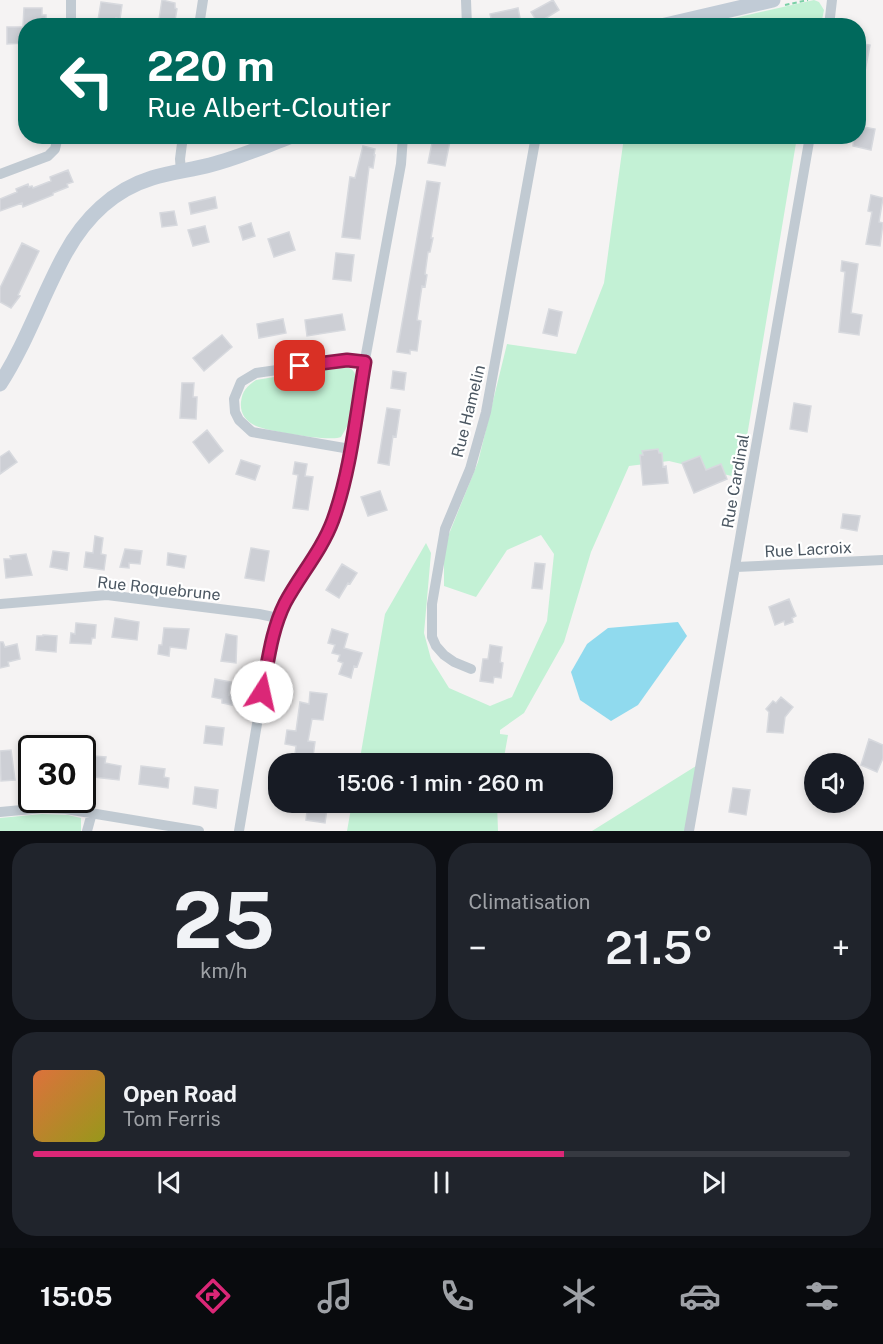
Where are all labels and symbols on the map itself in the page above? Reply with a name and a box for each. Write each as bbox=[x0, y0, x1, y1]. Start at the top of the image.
pin bbox=[274, 340, 325, 391]
street label: Rue Hamelin bbox=[448, 363, 489, 459]
street label: Rue Cardinal bbox=[718, 432, 753, 530]
street label: Rue Lacroix bbox=[764, 538, 852, 561]
street label: Rue Roquebrune bbox=[96, 573, 222, 604]
position arrow bbox=[230, 660, 294, 724]
speed limit sign: 30 bbox=[18, 735, 96, 813]

